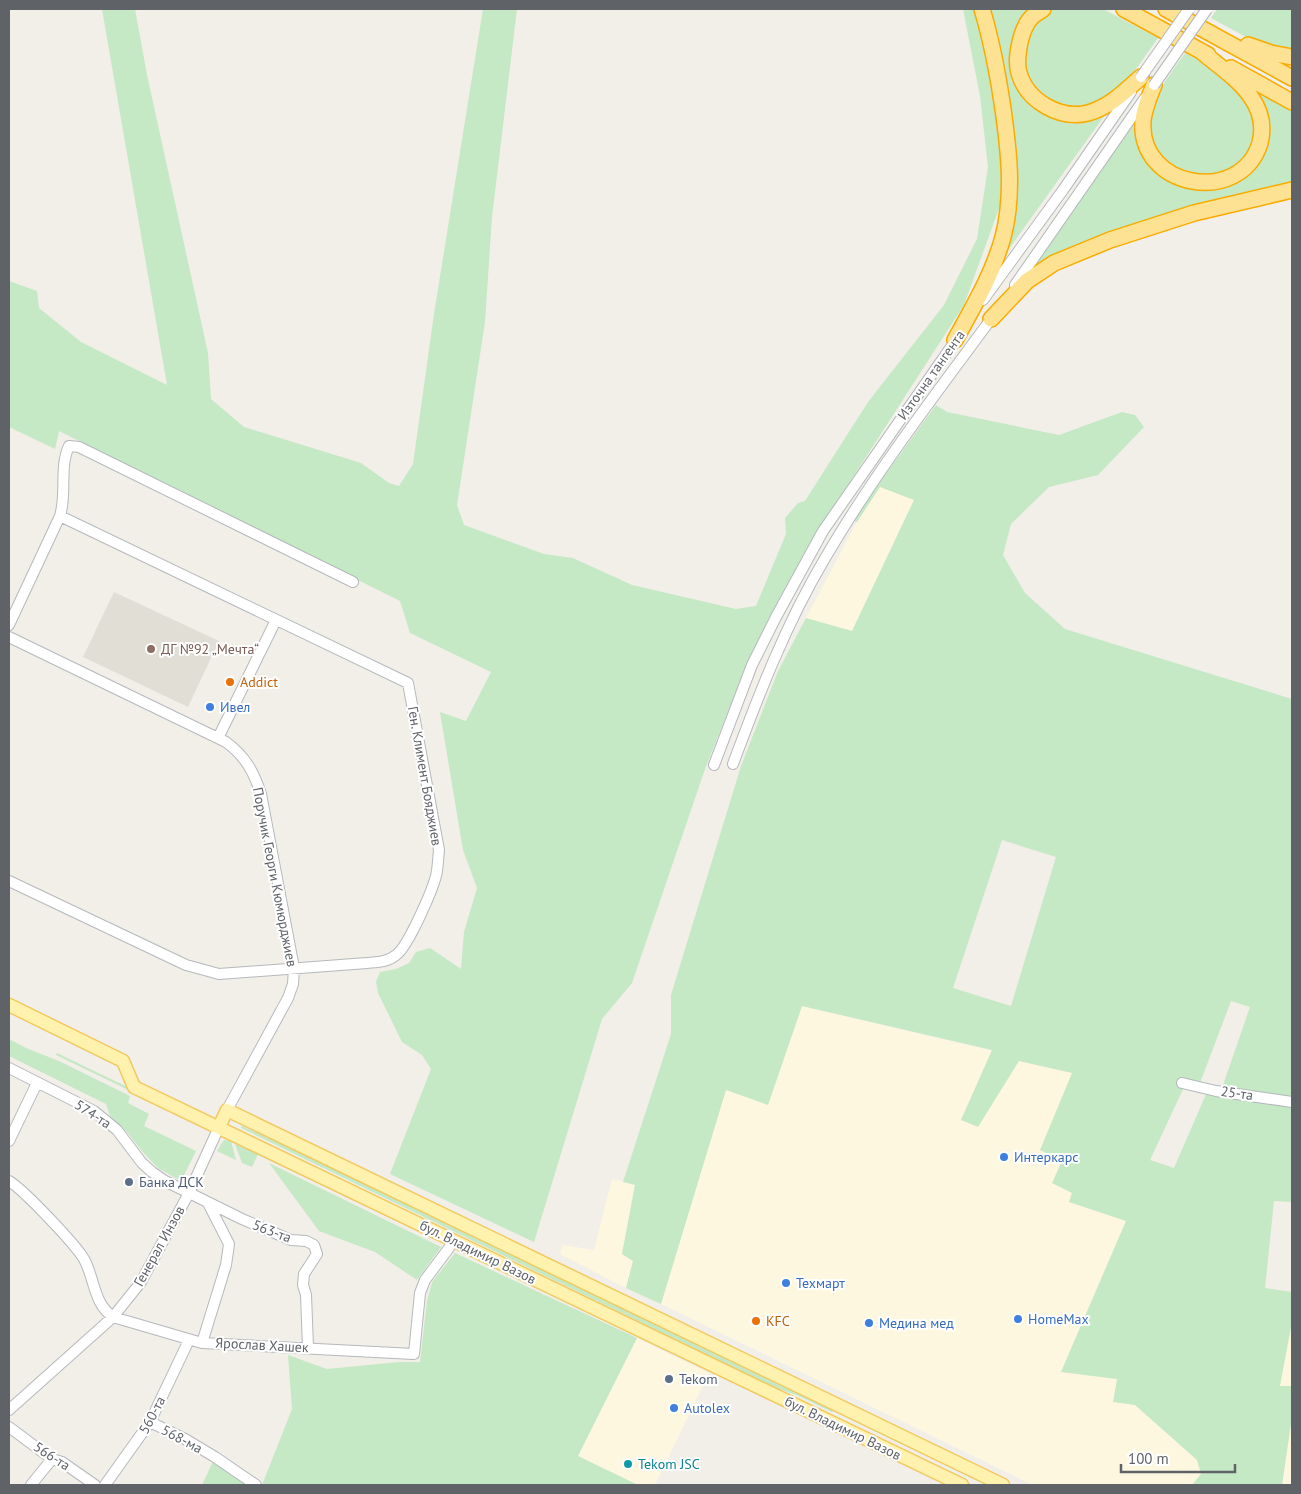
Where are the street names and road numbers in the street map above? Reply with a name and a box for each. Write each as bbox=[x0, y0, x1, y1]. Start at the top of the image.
street label: Източна тангента bbox=[893, 327, 969, 423]
street label: Ген. Климент Бояджиев bbox=[404, 705, 446, 847]
street label: Поручик Георги Кюмюрджиев bbox=[249, 786, 301, 968]
street label: 25-та bbox=[1220, 1082, 1254, 1104]
street label: 574-та bbox=[71, 1096, 115, 1133]
street label: Генерал Инзов bbox=[129, 1202, 189, 1290]
street label: 563-та bbox=[250, 1215, 294, 1247]
street label: бул. Владимир Вазов bbox=[417, 1216, 539, 1288]
street label: Ярослав Хашек bbox=[215, 1334, 309, 1356]
street label: бул. Владимир Вазов bbox=[782, 1392, 904, 1464]
street label: 560-та bbox=[135, 1393, 169, 1437]
street label: 568-ма bbox=[158, 1421, 206, 1457]
street label: 566-та bbox=[30, 1438, 74, 1475]

